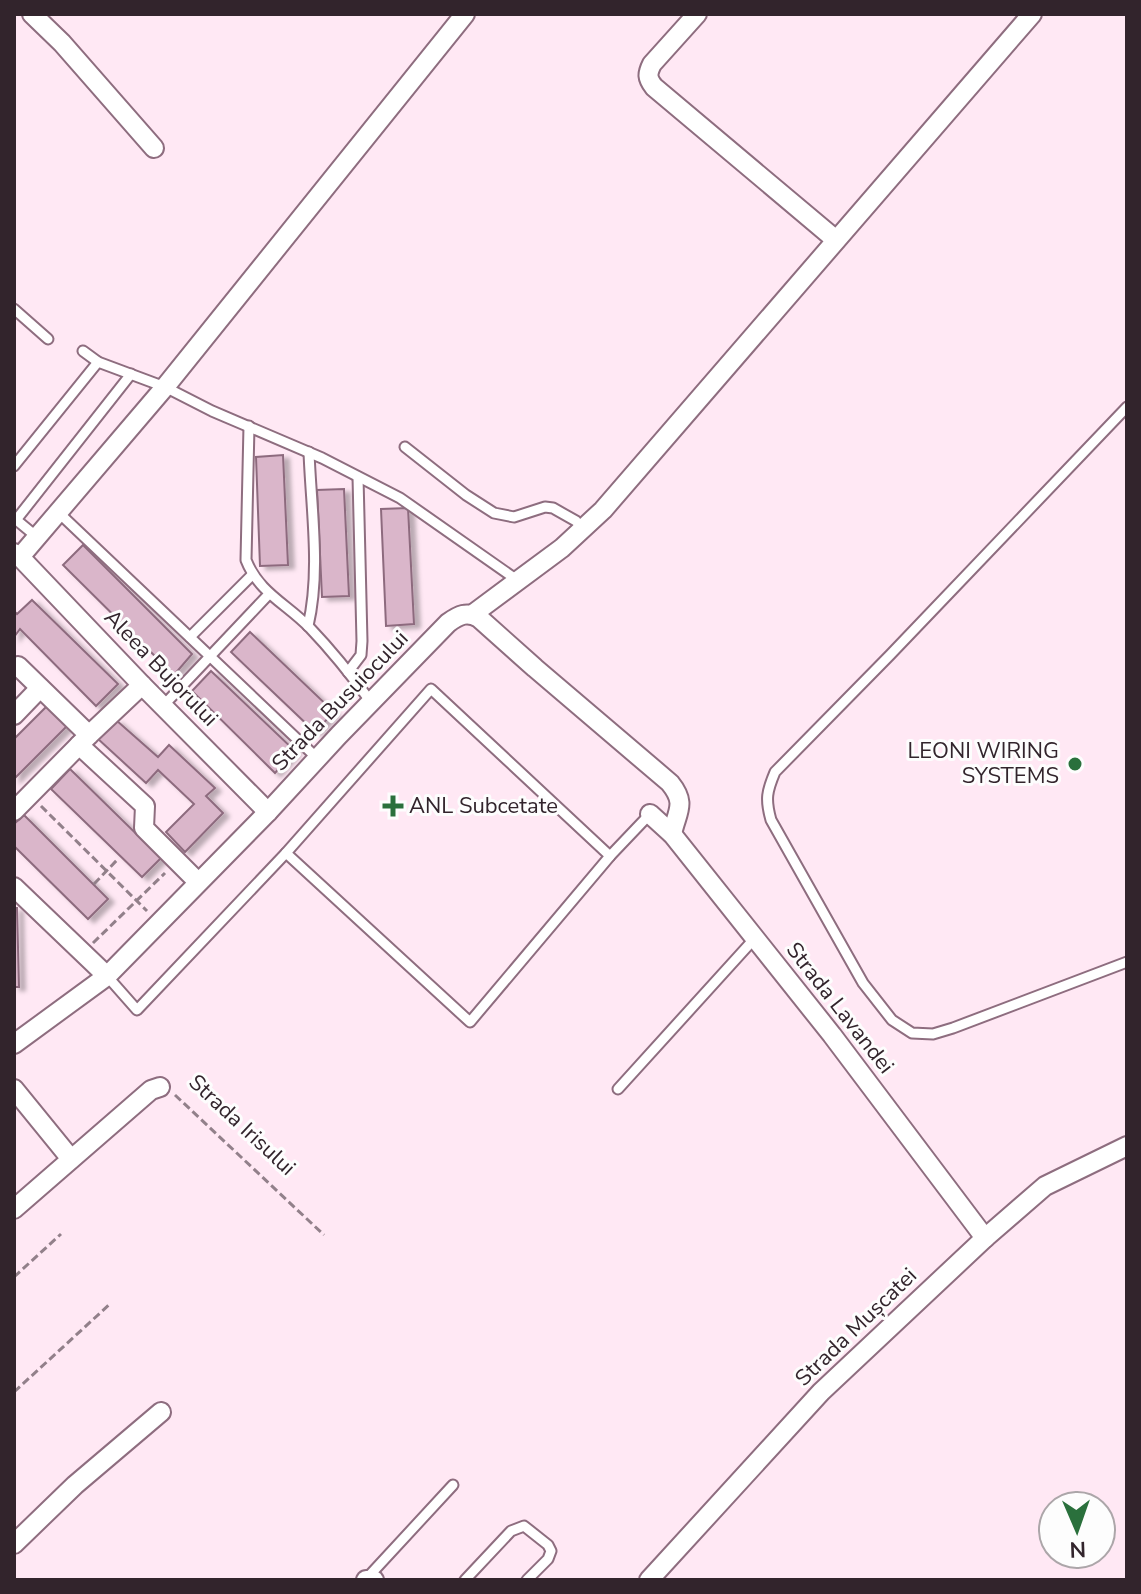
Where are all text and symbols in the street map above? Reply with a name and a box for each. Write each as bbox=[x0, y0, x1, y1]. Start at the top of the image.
street label: Aleea Bujorului bbox=[97, 603, 225, 733]
street label: Strada Busuiocului bbox=[265, 624, 415, 778]
place label: LEONI WIRING SYSTEMS bbox=[907, 736, 1059, 791]
marker: LEONI WIRING SYSTEMS bbox=[1066, 755, 1084, 773]
place label: ANL Subcetate bbox=[409, 791, 558, 821]
marker: ANL Subcetate bbox=[384, 797, 402, 815]
street label: Strada Lavandei bbox=[779, 936, 901, 1080]
street label: Strada Irisului bbox=[182, 1068, 302, 1182]
street label: Strada Mușcatei bbox=[789, 1261, 923, 1393]
north arrow bbox=[1037, 1490, 1117, 1570]
text: N bbox=[1069, 1534, 1086, 1564]

